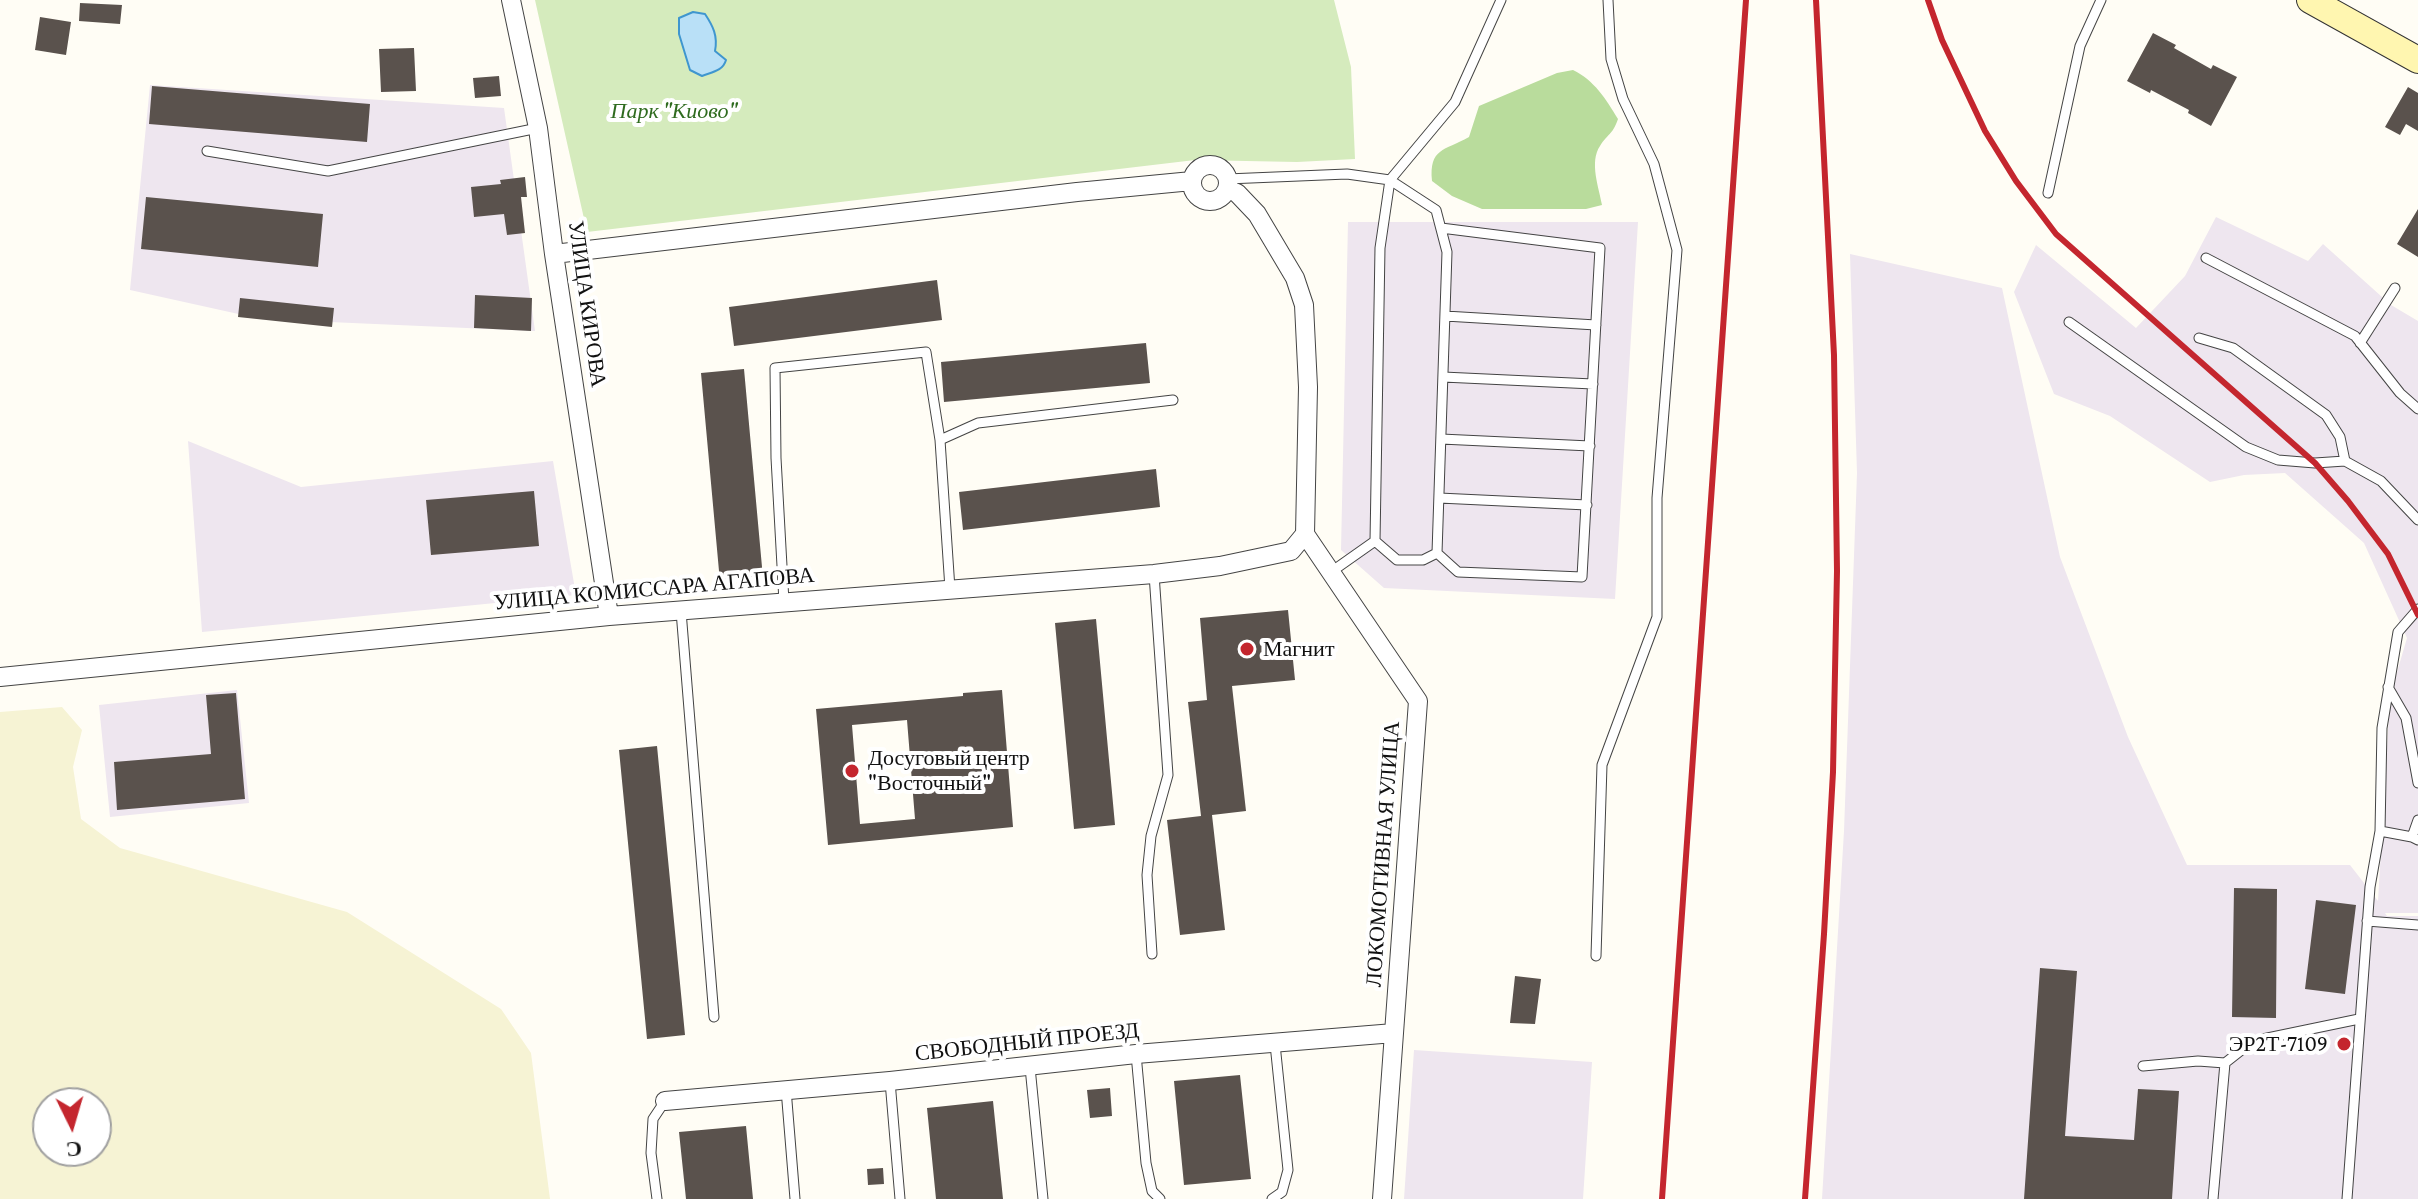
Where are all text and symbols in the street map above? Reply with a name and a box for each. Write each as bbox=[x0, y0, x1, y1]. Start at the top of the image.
park label: Парк "Киово" bbox=[610, 98, 738, 124]
street label: УЛИЦА КИРОВА bbox=[562, 219, 612, 389]
street label: УЛИЦА КОМИССАРА АГАПОВА bbox=[493, 562, 815, 616]
place label: Магнит bbox=[1263, 636, 1335, 662]
marker: Магнит bbox=[1238, 640, 1256, 658]
street label: ЛОКОМОТИВНАЯ УЛИЦА bbox=[1361, 720, 1405, 988]
place label: Досуговый центр "Восточный" bbox=[868, 745, 1030, 796]
marker: Досуговый центр "Восточный" bbox=[843, 762, 861, 780]
street label: СВОБОДНЫЙ ПРОЕЗД bbox=[914, 1017, 1140, 1067]
place label: ЭР2Т-7109 bbox=[2229, 1031, 2328, 1057]
marker: ЭР2Т-7109 bbox=[2335, 1035, 2353, 1053]
north arrow bbox=[32, 1087, 112, 1167]
text: С bbox=[65, 1136, 83, 1163]

